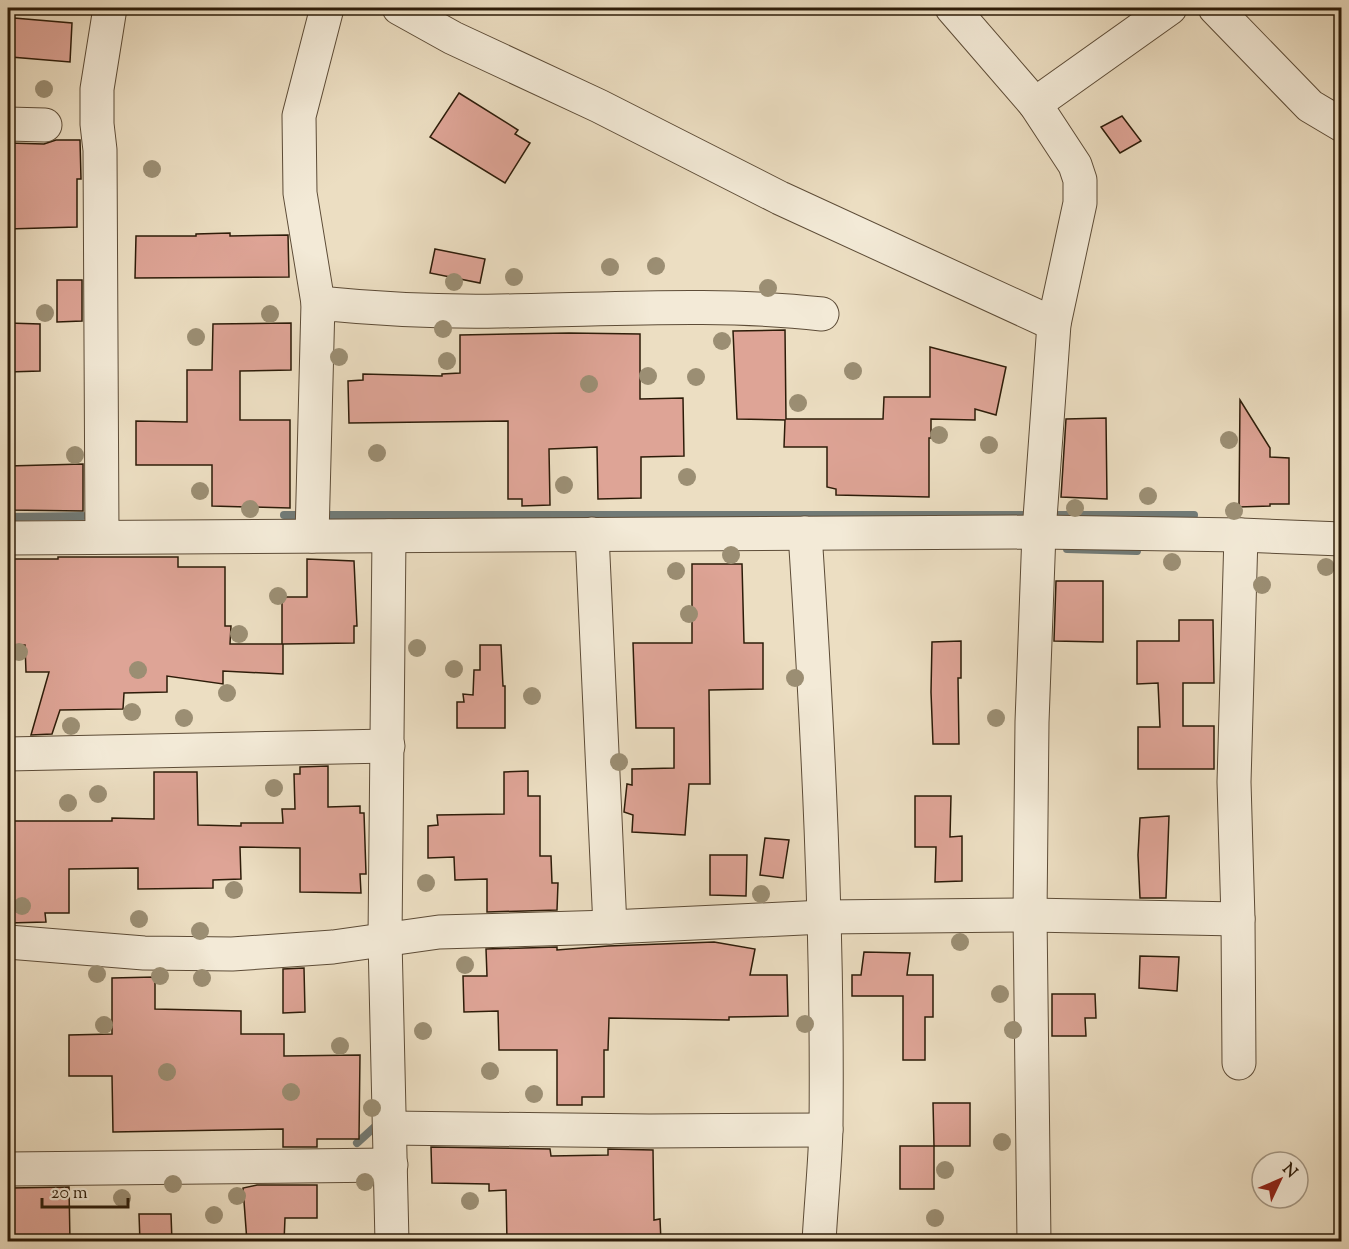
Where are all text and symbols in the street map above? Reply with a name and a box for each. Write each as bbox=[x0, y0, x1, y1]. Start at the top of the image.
north arrow bbox=[1250, 1150, 1310, 1210]
text: N bbox=[1276, 1159, 1302, 1184]
scale bar bbox=[42, 1171, 128, 1209]
text: 20 m bbox=[51, 1181, 88, 1207]

